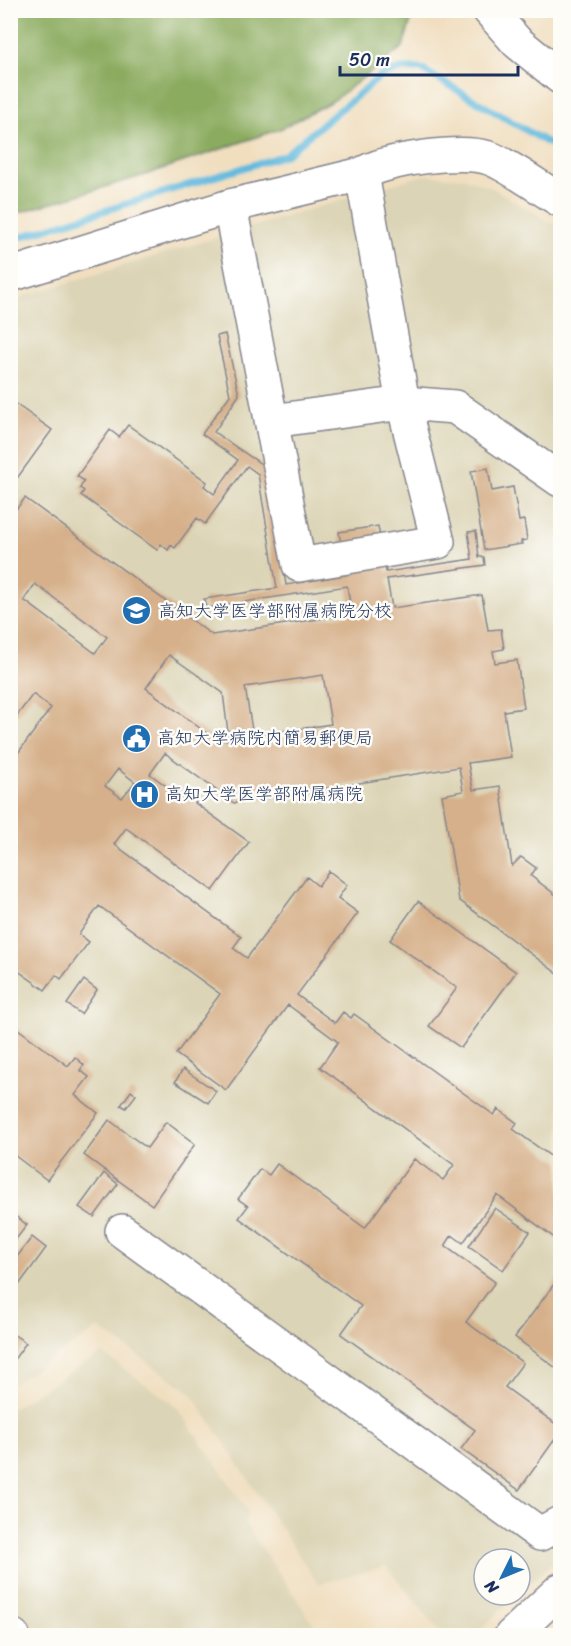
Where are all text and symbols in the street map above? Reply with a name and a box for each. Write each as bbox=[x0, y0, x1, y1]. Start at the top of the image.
scale bar bbox=[340, 39, 518, 77]
text: 50 m bbox=[349, 44, 390, 76]
school or university icon: 高知大学医学部附属病院分校 bbox=[121, 595, 153, 627]
place label: 高知大学医学部附属病院分校 bbox=[158, 595, 392, 627]
public building icon: 高知大学病院内簡易郵便局 bbox=[120, 722, 152, 754]
place label: 高知大学病院内簡易郵便局 bbox=[157, 722, 373, 754]
hospital icon: 高知大学医学部附属病院 bbox=[128, 778, 160, 810]
place label: 高知大学医学部附属病院 bbox=[165, 778, 363, 810]
north arrow bbox=[472, 1547, 532, 1607]
text: N bbox=[476, 1572, 506, 1602]

